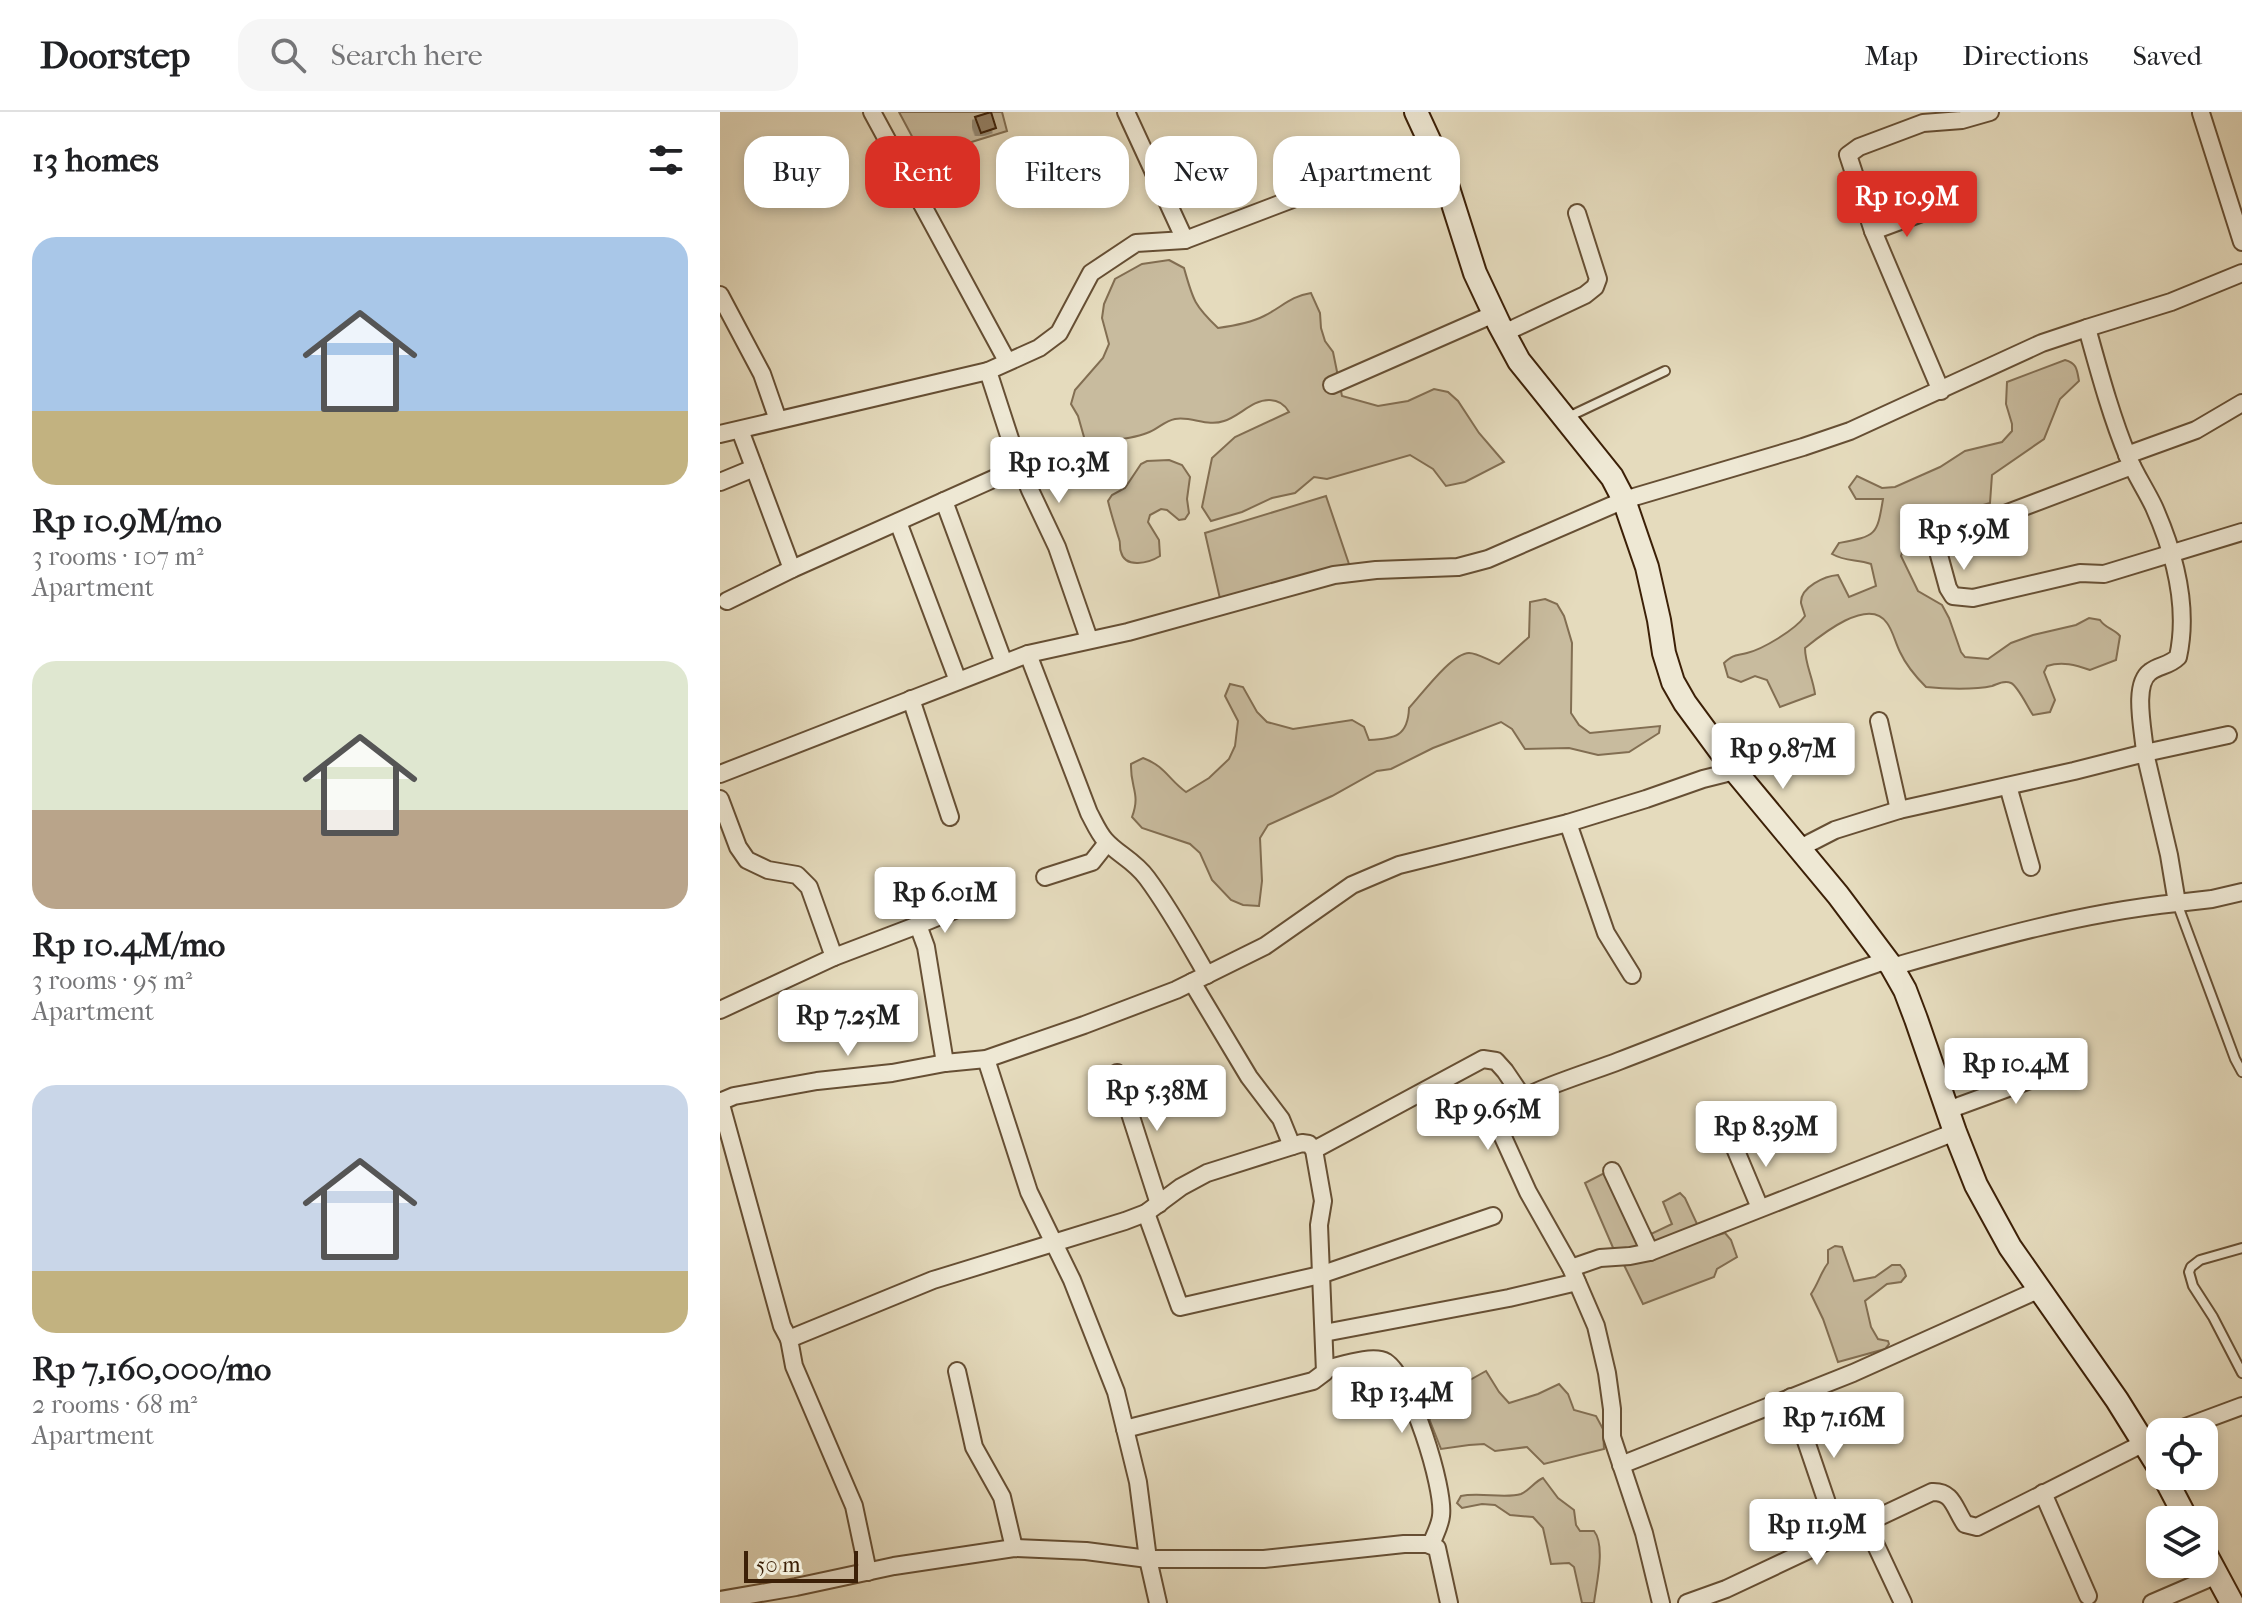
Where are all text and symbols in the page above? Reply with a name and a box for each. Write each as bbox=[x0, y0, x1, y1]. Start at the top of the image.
search box bbox=[238, 19, 798, 91]
text: Doorstep bbox=[40, 33, 190, 78]
icon: search bbox=[266, 33, 310, 77]
text: Search here bbox=[330, 38, 483, 73]
text: Map bbox=[1865, 39, 1918, 72]
text: Directions bbox=[1962, 39, 2089, 72]
text: Saved bbox=[2133, 39, 2202, 72]
chip: Buy bbox=[744, 136, 849, 208]
chip: Rent bbox=[865, 136, 980, 208]
chip: Filters bbox=[996, 136, 1129, 208]
chip: New bbox=[1145, 136, 1257, 208]
chip: Apartment bbox=[1273, 136, 1460, 208]
icon: filters bbox=[644, 138, 688, 182]
text: 13 homes bbox=[32, 140, 159, 180]
pin: Rp 10.9M bbox=[1824, 171, 1990, 239]
text: Rp 10.9M bbox=[1855, 181, 1959, 212]
icon: home bbox=[288, 289, 432, 433]
pin: Rp 10.3M bbox=[976, 437, 1142, 505]
text: Rp 10.3M bbox=[1008, 447, 1110, 478]
text: Rp 10.9M/mo bbox=[32, 501, 222, 541]
pin: Rp 5.9M bbox=[1890, 504, 2038, 572]
text: Rp 5.9M bbox=[1918, 514, 2010, 545]
text: 3 rooms · 107 m² bbox=[32, 541, 204, 572]
text: Apartment bbox=[32, 572, 154, 603]
icon: home bbox=[288, 713, 432, 857]
pin: Rp 9.87M bbox=[1700, 723, 1866, 791]
text: Rp 9.87M bbox=[1730, 733, 1836, 764]
pin: Rp 6.01M bbox=[862, 867, 1028, 935]
text: Rp 6.01M bbox=[893, 877, 997, 908]
text: Rp 10.4M/mo bbox=[32, 925, 225, 965]
text: 3 rooms · 95 m² bbox=[32, 965, 192, 996]
pin: Rp 7.25M bbox=[765, 990, 931, 1058]
text: Apartment bbox=[32, 996, 154, 1027]
text: Rp 7.25M bbox=[796, 1000, 900, 1031]
pin: Rp 10.4M bbox=[1933, 1038, 2099, 1106]
text: Rp 10.4M bbox=[1963, 1048, 2069, 1079]
pin: Rp 5.38M bbox=[1074, 1065, 1240, 1133]
text: Rp 5.38M bbox=[1106, 1075, 1208, 1106]
pin: Rp 9.65M bbox=[1405, 1084, 1571, 1152]
text: Rp 9.65M bbox=[1435, 1094, 1541, 1125]
pin: Rp 8.39M bbox=[1683, 1101, 1849, 1169]
text: Rp 8.39M bbox=[1714, 1111, 1818, 1142]
icon: home bbox=[288, 1137, 432, 1281]
text: Rp 7,160,000/mo bbox=[32, 1349, 271, 1389]
pin: Rp 13.4M bbox=[1319, 1367, 1485, 1435]
text: Rp 13.4M bbox=[1350, 1377, 1454, 1408]
text: 2 rooms · 68 m² bbox=[32, 1389, 197, 1420]
pin: Rp 7.16M bbox=[1751, 1392, 1917, 1460]
text: Rp 7.16M bbox=[1783, 1402, 1885, 1433]
map controls bbox=[2146, 1418, 2218, 1578]
button: locate bbox=[2146, 1418, 2218, 1490]
text: Apartment bbox=[32, 1420, 154, 1451]
pin: Rp 11.9M bbox=[1734, 1499, 1900, 1567]
button: layers bbox=[2146, 1506, 2218, 1578]
text: Rp 11.9M bbox=[1767, 1509, 1867, 1540]
scale bar bbox=[744, 1547, 858, 1583]
text: 50 m bbox=[756, 1552, 801, 1578]

